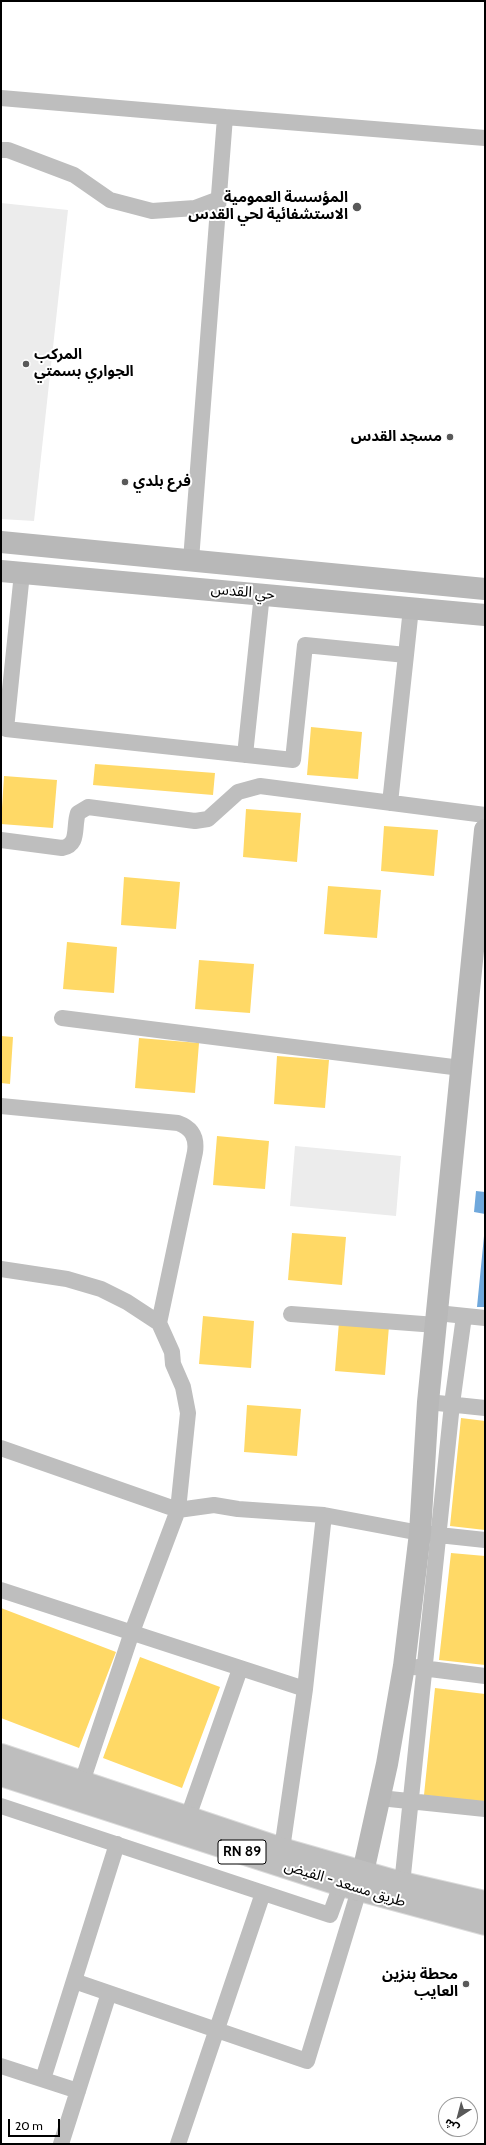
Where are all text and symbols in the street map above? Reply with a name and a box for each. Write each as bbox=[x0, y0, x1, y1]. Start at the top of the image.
place label: المؤسسة العمومية الاستشفائية لحي القدس bbox=[188, 189, 348, 224]
marker: المؤسسة العمومية الاستشفائية لحي القدس bbox=[351, 201, 363, 213]
place label: المركب الجواري بسمتي bbox=[34, 346, 134, 381]
marker: المركب الجواري بسمتي bbox=[21, 359, 31, 369]
place label: مسجد القدس bbox=[351, 428, 442, 446]
marker: مسجد القدس bbox=[445, 432, 455, 442]
place label: فرع بلدي bbox=[133, 473, 191, 491]
marker: فرع بلدي bbox=[120, 477, 130, 487]
street label: حي القدس bbox=[210, 580, 276, 604]
road number: RN 89 bbox=[218, 1840, 266, 1864]
street label: طريق مسعد - الفيض bbox=[282, 1857, 408, 1911]
place label: محطة بنزين العايب bbox=[382, 1966, 458, 2001]
marker: محطة بنزين العايب bbox=[461, 1979, 471, 1989]
north arrow bbox=[438, 2097, 478, 2137]
scale bar bbox=[10, 2111, 62, 2137]
text: ش bbox=[441, 2116, 462, 2136]
text: 20 m bbox=[15, 2118, 43, 2133]

